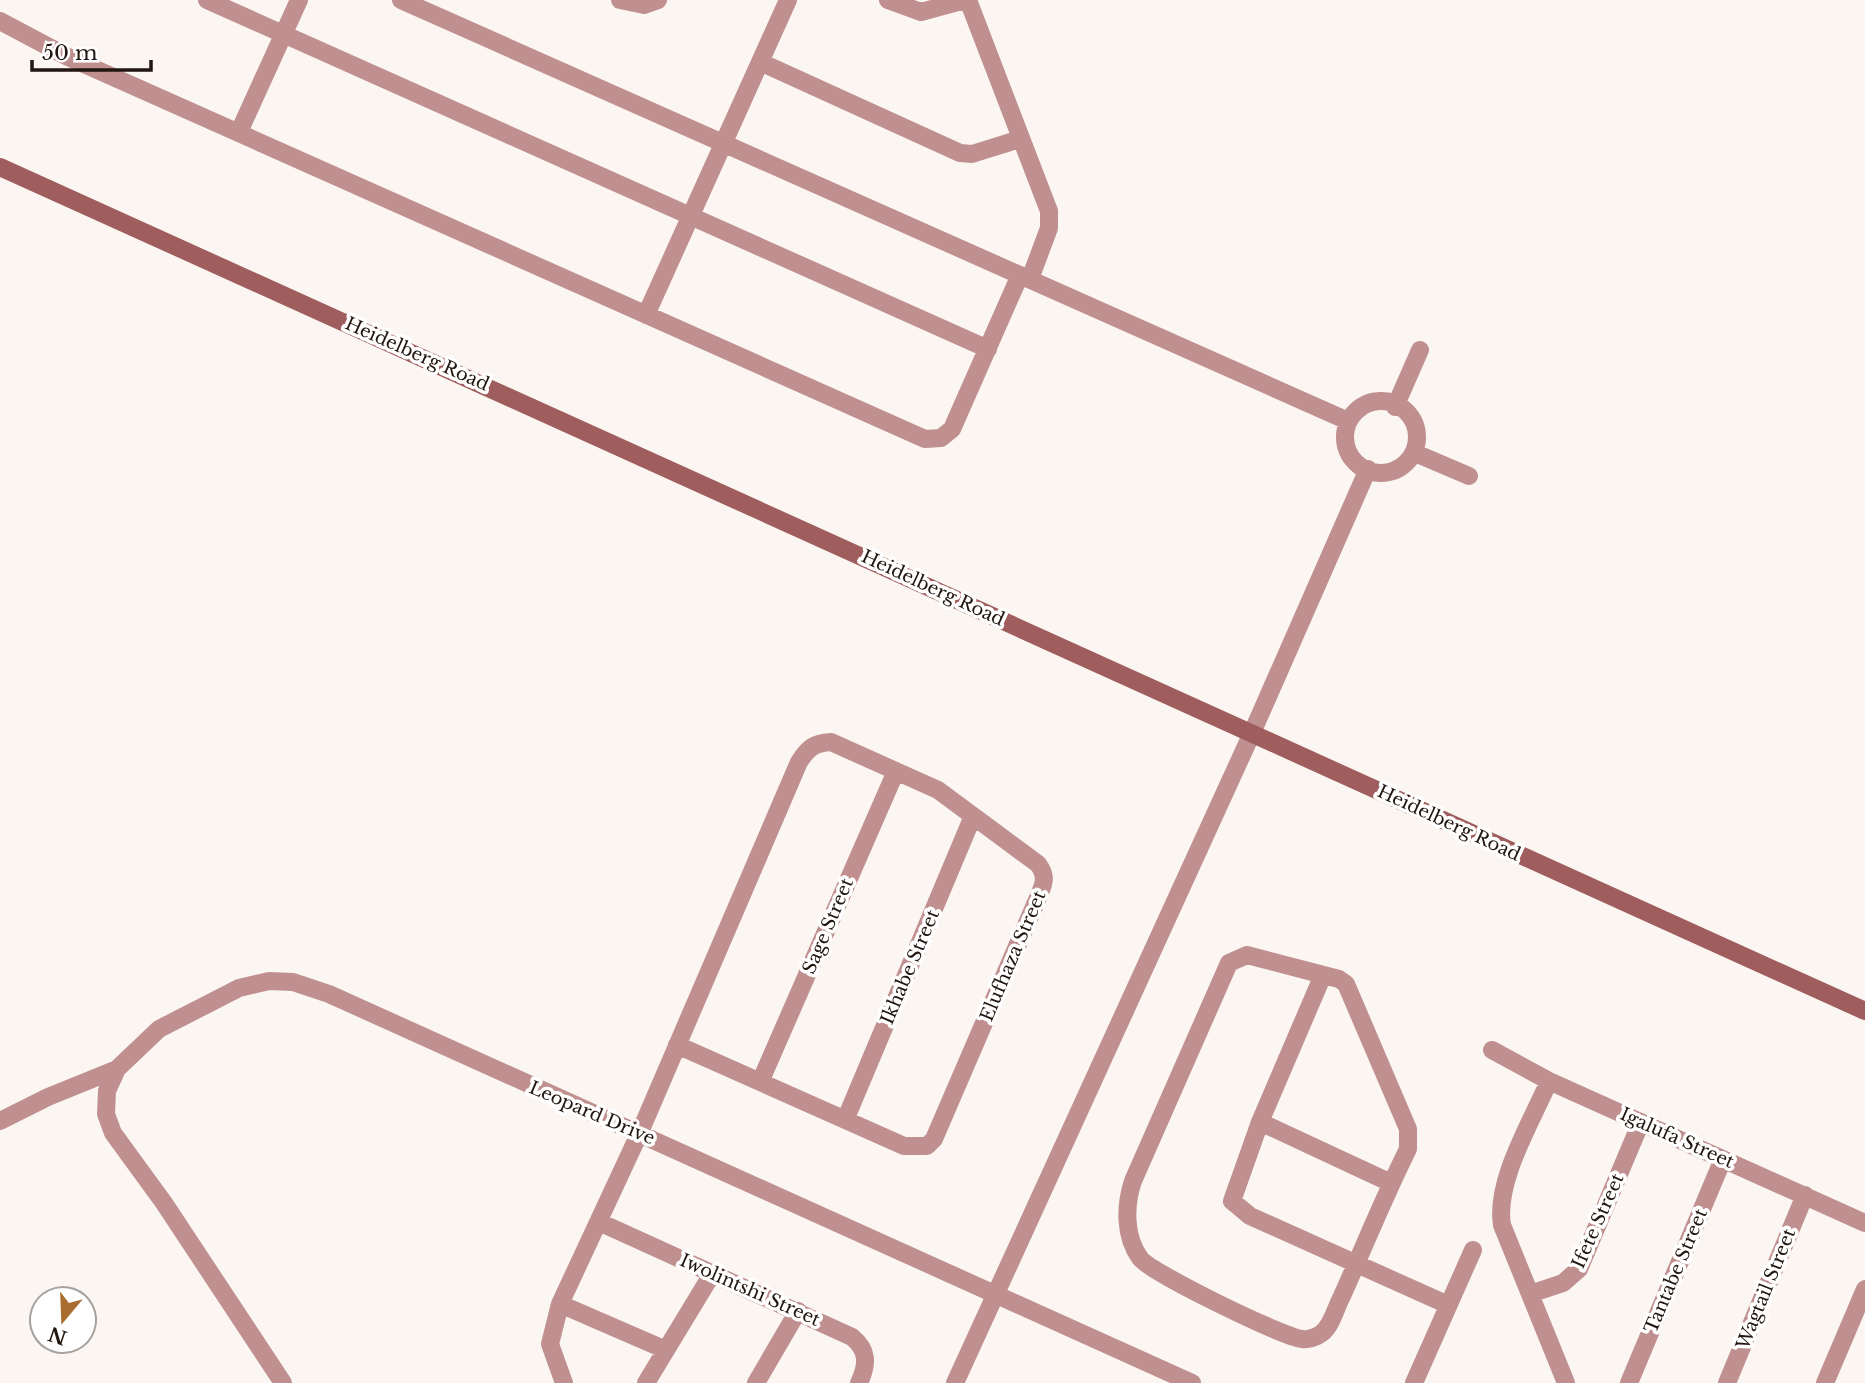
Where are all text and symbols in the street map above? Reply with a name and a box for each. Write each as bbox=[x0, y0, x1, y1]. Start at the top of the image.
scale bar bbox=[32, 28, 150, 72]
text: 50 m bbox=[42, 40, 98, 66]
street label: Heidelberg Road bbox=[342, 312, 492, 396]
street label: Heidelberg Road bbox=[858, 545, 1008, 631]
street label: Heidelberg Road bbox=[1374, 780, 1524, 866]
street label: Sage Street bbox=[798, 875, 858, 977]
street label: Elufhaza Street bbox=[976, 887, 1051, 1025]
street label: Ikhabe Street bbox=[876, 906, 944, 1028]
street label: Leopard Drive bbox=[526, 1077, 658, 1149]
street label: Igalufa Street bbox=[1617, 1103, 1737, 1173]
street label: Ifete Street bbox=[1567, 1170, 1629, 1272]
street label: Tantabe Street bbox=[1640, 1205, 1712, 1337]
street label: Wagtail Street bbox=[1731, 1225, 1800, 1354]
street label: Iwolintshi Street bbox=[677, 1249, 824, 1331]
north arrow bbox=[28, 1285, 98, 1355]
text: N bbox=[45, 1322, 70, 1349]

